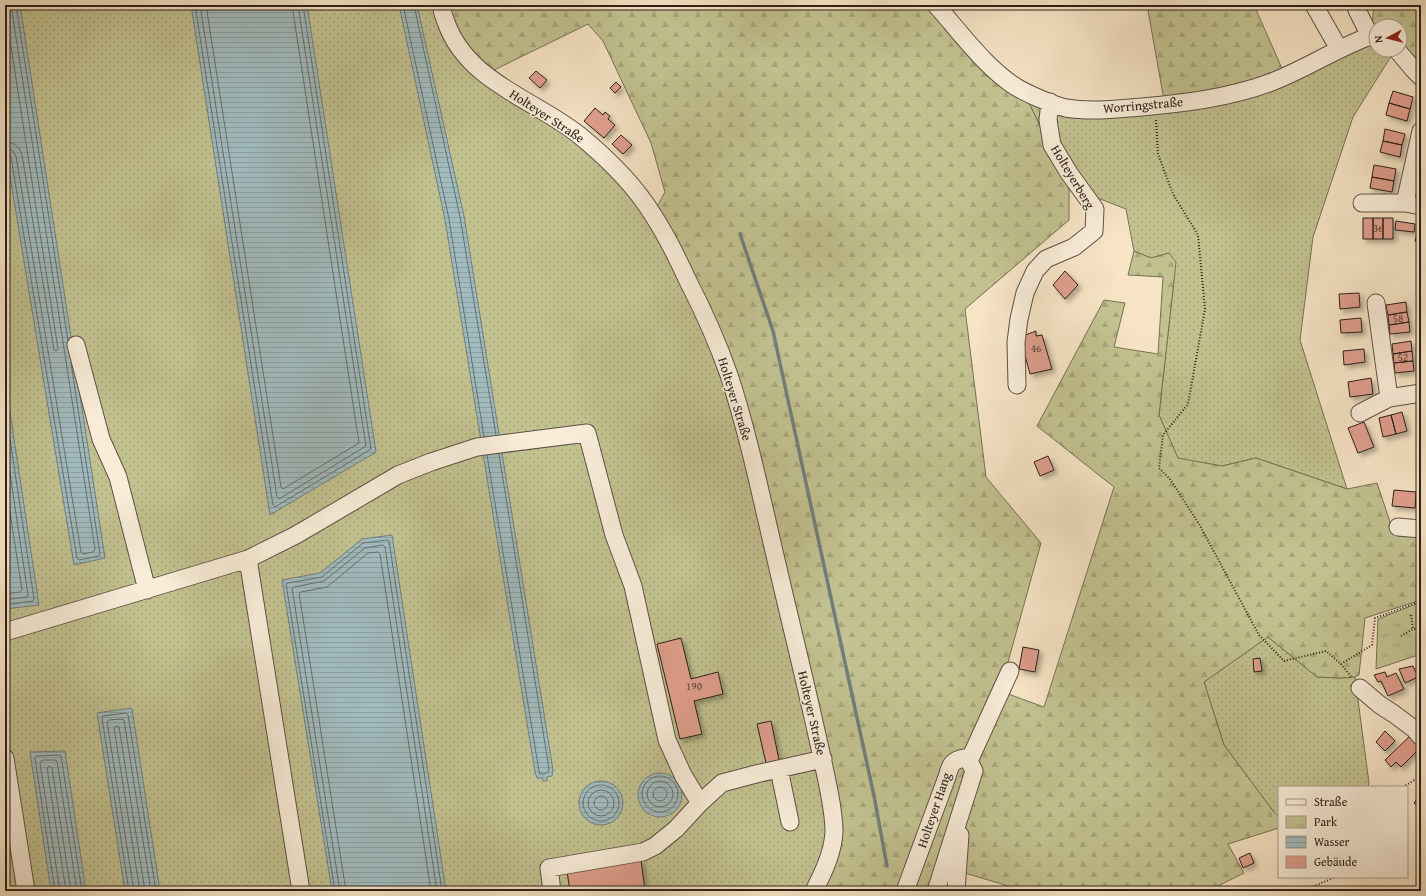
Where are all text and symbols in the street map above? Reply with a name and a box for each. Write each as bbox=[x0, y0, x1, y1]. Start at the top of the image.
north arrow bbox=[1368, 18, 1408, 58]
text: N bbox=[1370, 34, 1386, 44]
street label: Holteyer Straße bbox=[506, 85, 588, 147]
street label: Worringstraße bbox=[1102, 92, 1184, 118]
street label: Holteyerberg bbox=[1046, 141, 1100, 213]
house number: 36 bbox=[1373, 220, 1383, 236]
house number: 58 bbox=[1393, 310, 1403, 326]
house number: 46 bbox=[1031, 340, 1041, 356]
house number: 52 bbox=[1398, 349, 1408, 365]
street label: Holteyer Straße bbox=[713, 355, 757, 443]
street label: Holteyer Straße bbox=[793, 669, 831, 757]
house number: 190 bbox=[686, 678, 702, 694]
street label: Holteyer Hang bbox=[912, 769, 956, 850]
legend bbox=[1278, 786, 1408, 878]
text: Straße bbox=[1314, 793, 1348, 810]
text: Park bbox=[1314, 813, 1338, 830]
text: Wasser bbox=[1314, 833, 1350, 850]
text: Gebäude bbox=[1314, 853, 1357, 870]

